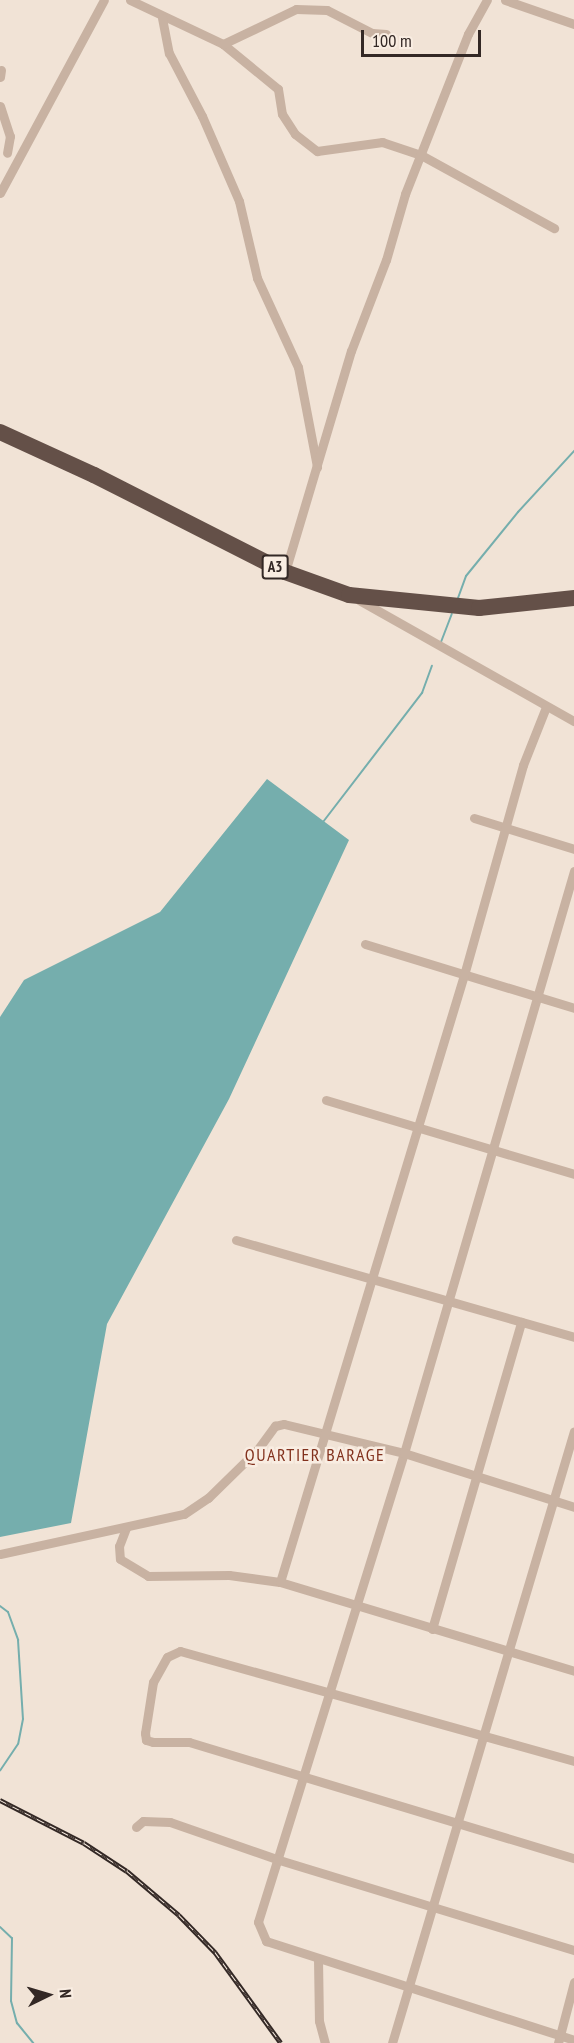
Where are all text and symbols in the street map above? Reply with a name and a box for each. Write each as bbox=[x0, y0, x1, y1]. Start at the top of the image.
scale bar bbox=[364, 18, 484, 56]
text: 100 m bbox=[372, 29, 412, 52]
road number: A3 bbox=[262, 555, 288, 579]
district label: QUARTIER BARAGE bbox=[245, 1444, 385, 1466]
north arrow bbox=[18, 1965, 78, 2025]
text: N bbox=[56, 1988, 76, 1999]

